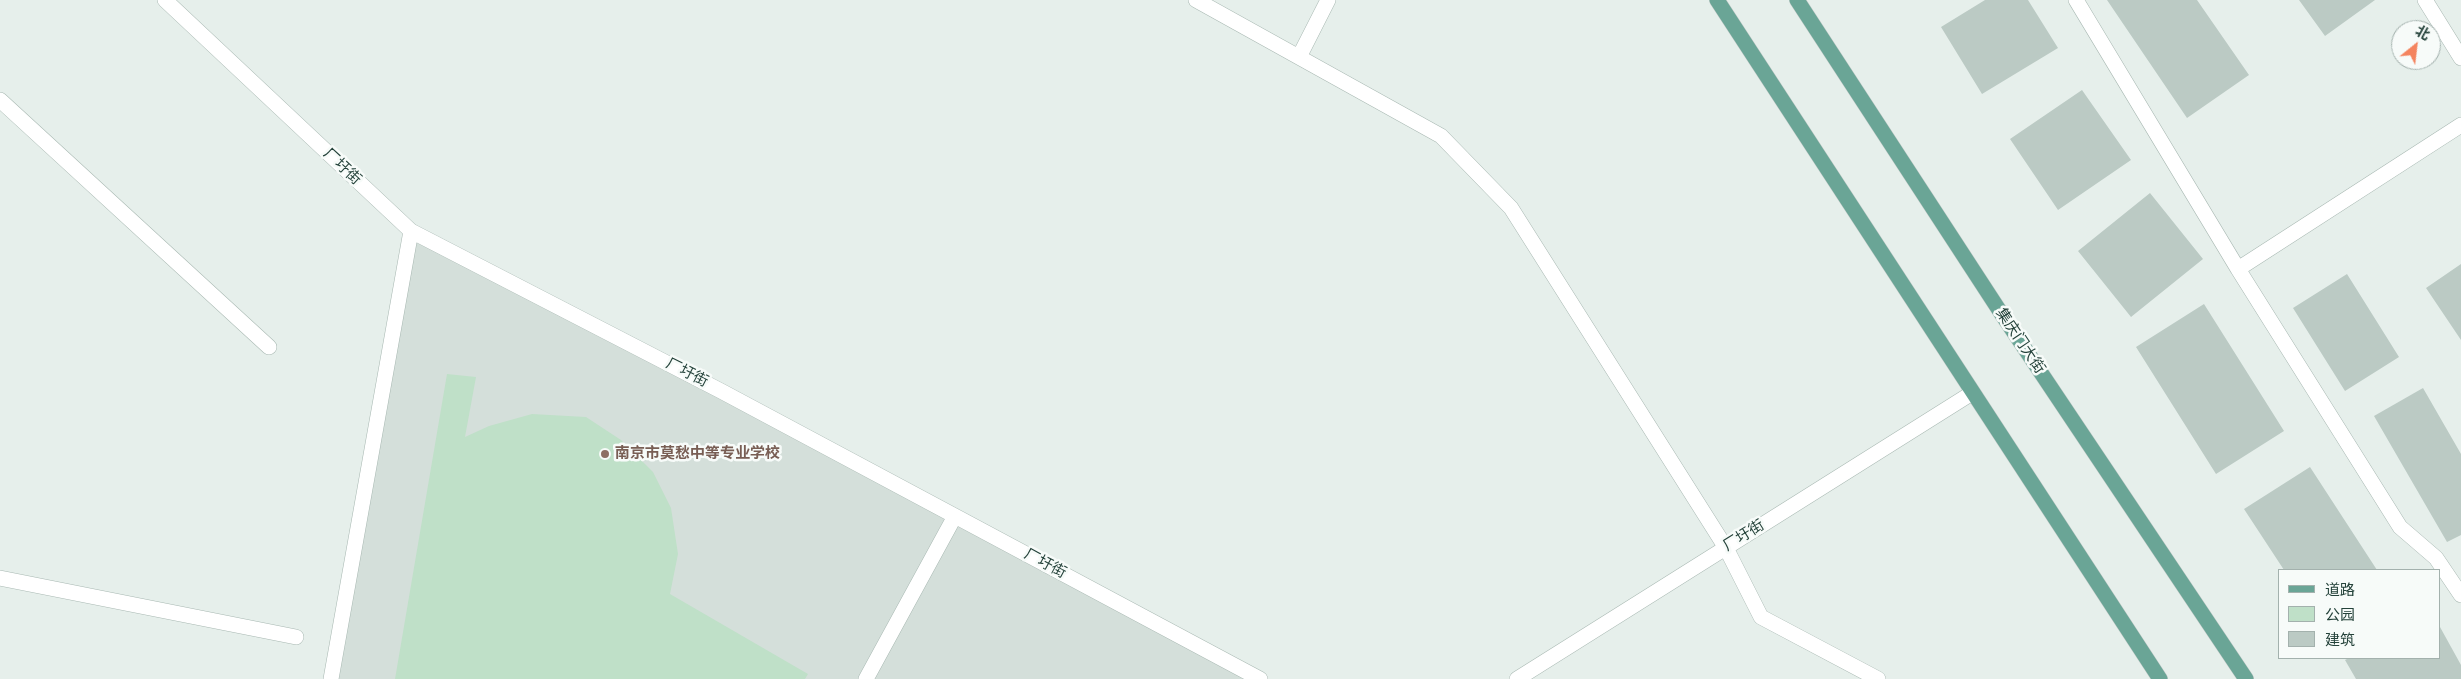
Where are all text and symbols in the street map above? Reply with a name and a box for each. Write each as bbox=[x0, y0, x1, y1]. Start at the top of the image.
north arrow bbox=[2391, 20, 2441, 70]
text: 北 bbox=[2412, 21, 2433, 44]
street label: 厂圩街 bbox=[319, 145, 365, 189]
street label: 集庆门大街 bbox=[1992, 305, 2048, 377]
street label: 厂圩街 bbox=[663, 355, 711, 391]
place label: 南京市莫愁中等专业学校 bbox=[615, 445, 780, 463]
marker: 南京市莫愁中等专业学校 bbox=[599, 448, 611, 460]
street label: 厂圩街 bbox=[1720, 516, 1768, 556]
street label: 厂圩街 bbox=[1021, 545, 1069, 583]
legend bbox=[2278, 569, 2441, 659]
text: 道路 bbox=[2325, 579, 2355, 600]
text: 公园 bbox=[2325, 604, 2355, 625]
text: 建筑 bbox=[2325, 629, 2355, 650]

